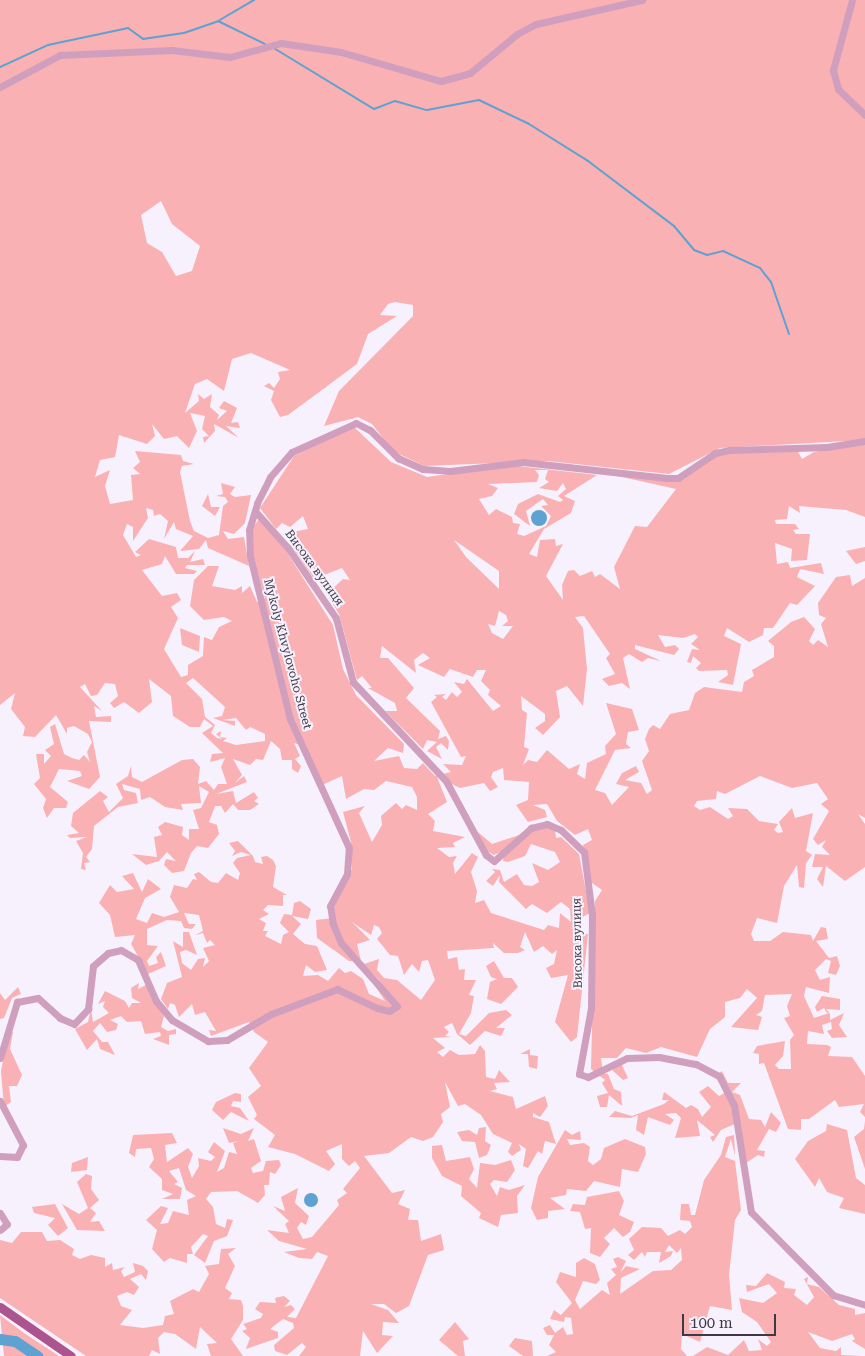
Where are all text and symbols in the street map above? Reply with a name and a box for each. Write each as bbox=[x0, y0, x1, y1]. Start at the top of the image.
street label: Висока вулиця bbox=[282, 527, 346, 609]
street label: Mykoly Khvylovoho Street bbox=[260, 577, 314, 731]
street label: Висока вулиця bbox=[570, 898, 586, 988]
scale bar bbox=[685, 1304, 779, 1336]
text: 100 m bbox=[690, 1314, 733, 1332]

